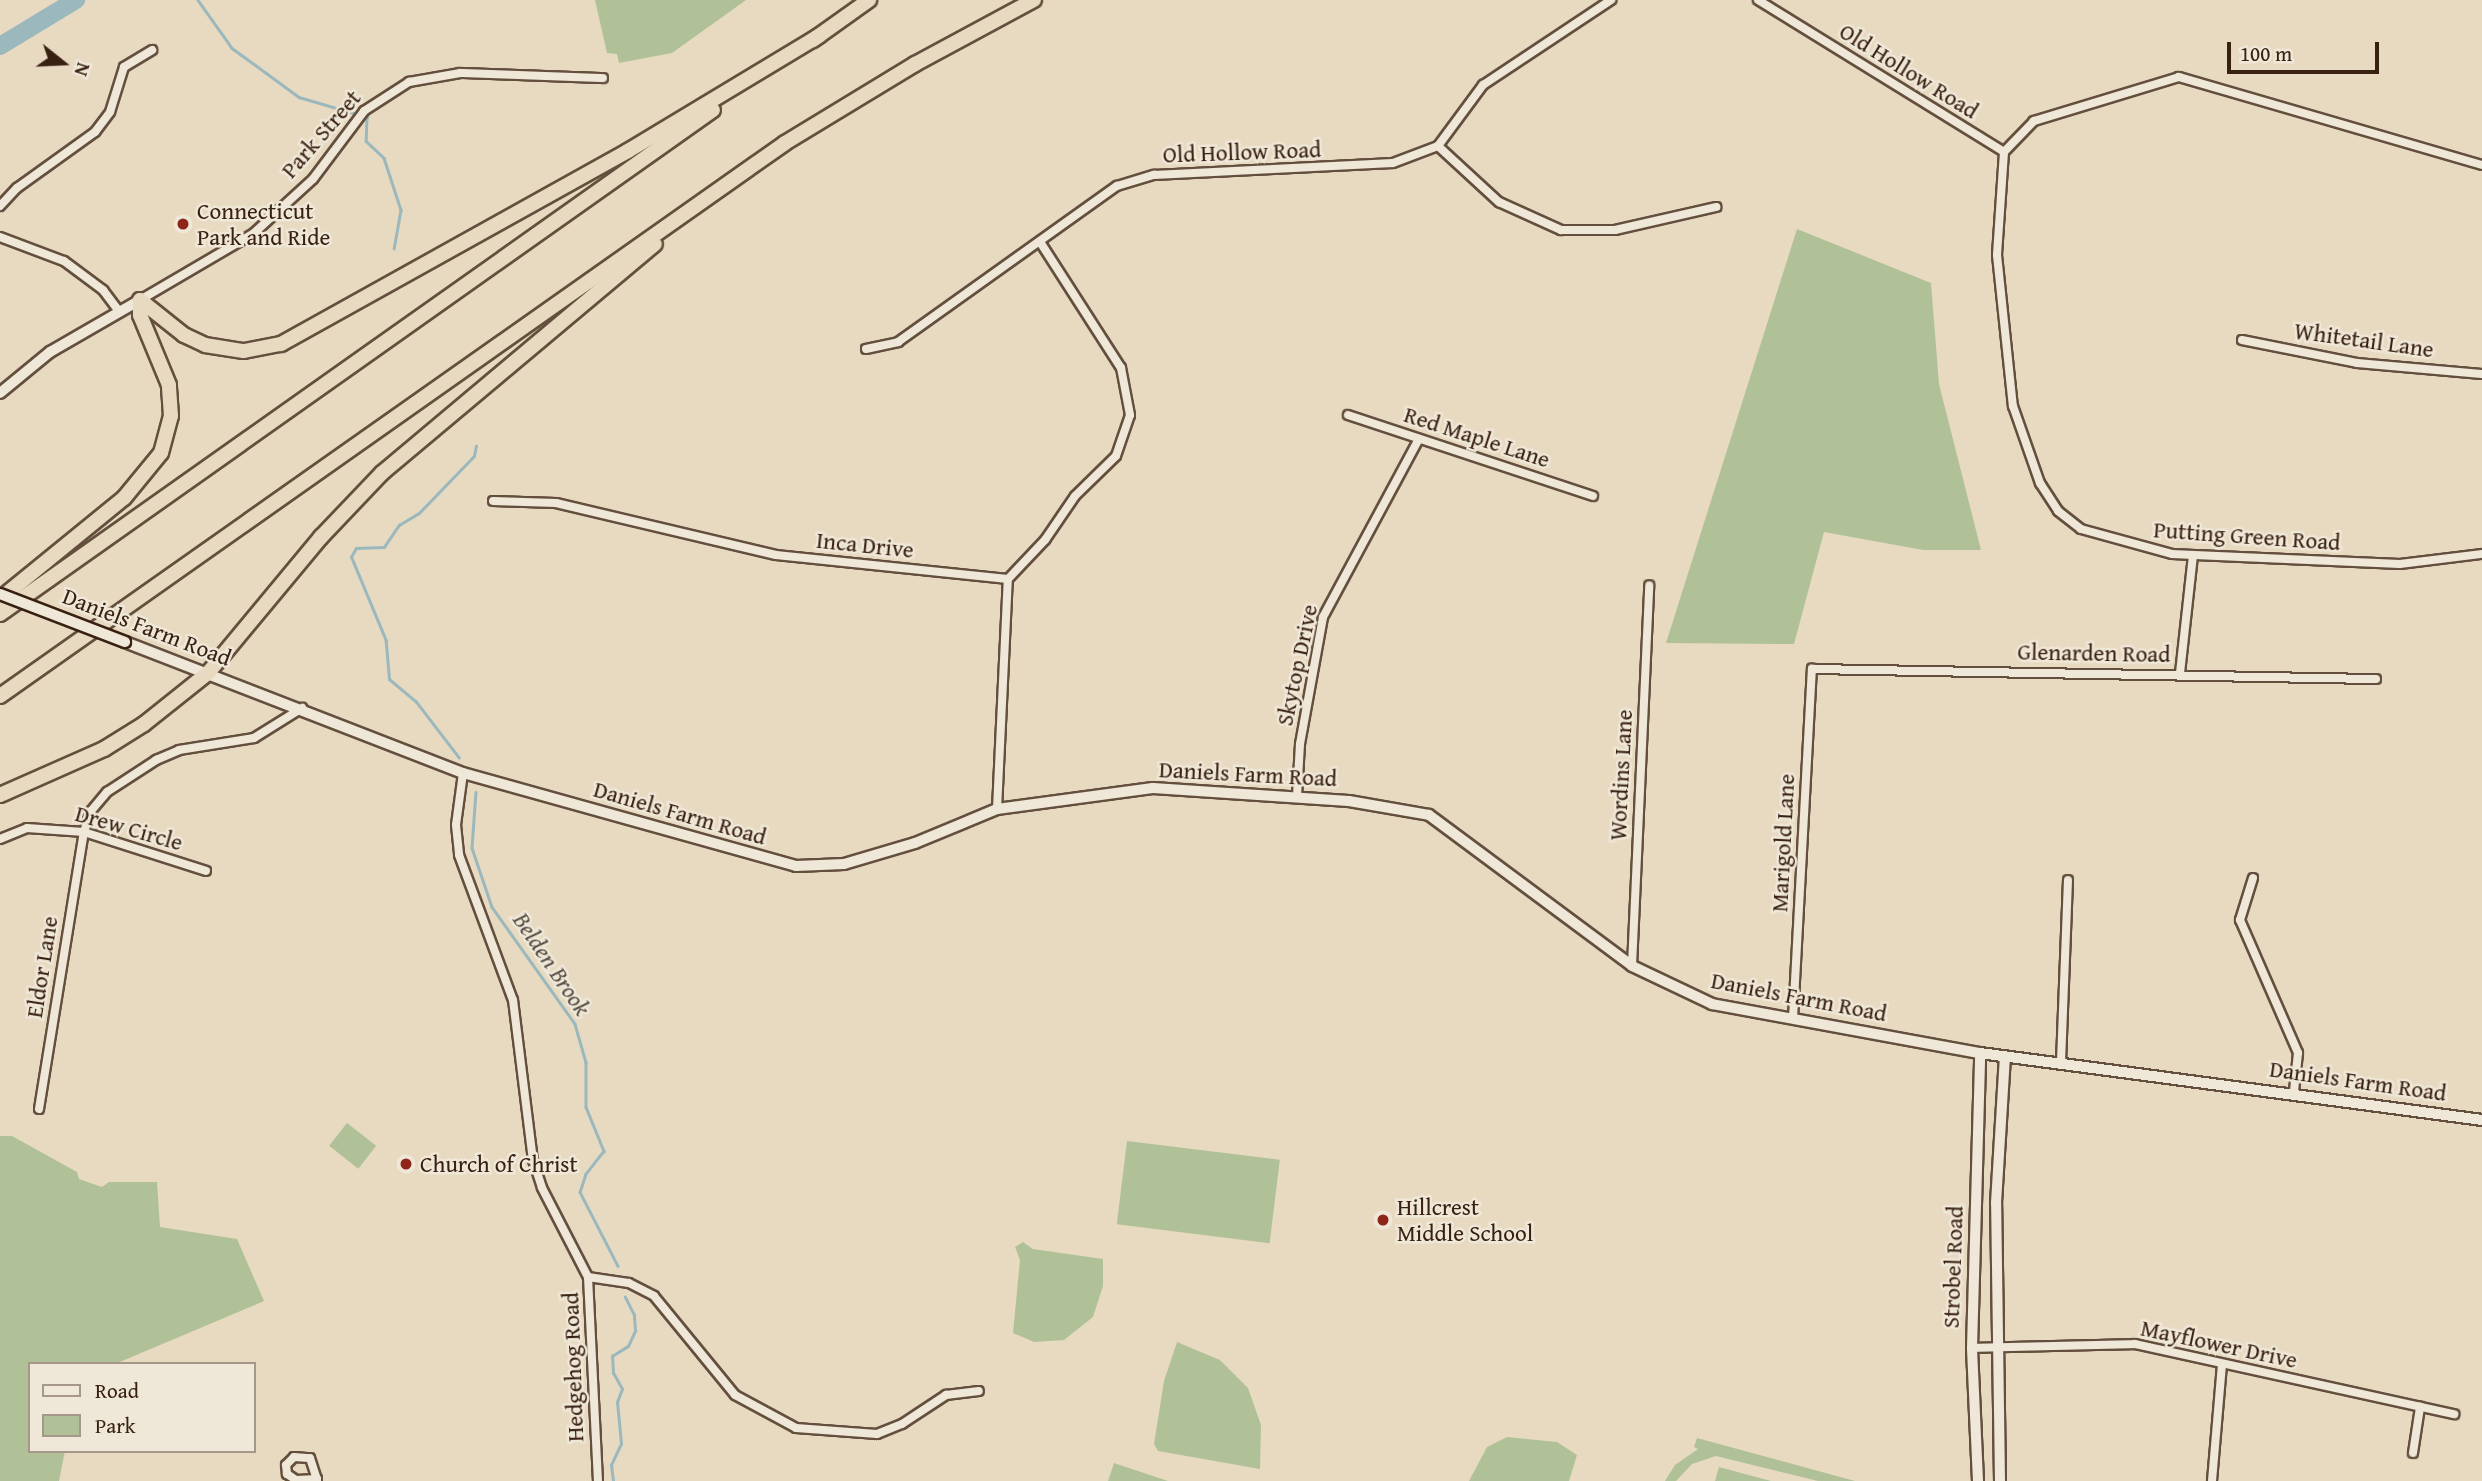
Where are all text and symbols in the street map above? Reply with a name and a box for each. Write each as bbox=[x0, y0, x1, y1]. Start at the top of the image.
street label: Old Hollow Road bbox=[1834, 17, 1984, 125]
north arrow bbox=[28, 28, 98, 98]
scale bar bbox=[2230, 28, 2382, 72]
text: 100 m bbox=[2240, 38, 2292, 69]
text: N bbox=[68, 59, 98, 80]
street label: Park Street bbox=[275, 84, 367, 184]
street label: Old Hollow Road bbox=[1162, 135, 1322, 169]
place label: Connecticut Park and Ride bbox=[197, 197, 330, 251]
marker: Connecticut Park and Ride bbox=[175, 216, 191, 232]
street label: Whitetail Lane bbox=[2292, 317, 2436, 363]
street label: Red Maple Lane bbox=[1401, 400, 1553, 474]
street label: Putting Green Road bbox=[2153, 516, 2341, 556]
street label: Inca Drive bbox=[815, 526, 915, 564]
street label: Daniels Farm Road bbox=[59, 582, 235, 672]
street label: Skytop Drive bbox=[1271, 602, 1323, 728]
street label: Glenarden Road bbox=[2017, 638, 2171, 668]
street label: Wordins Lane bbox=[1604, 709, 1638, 841]
street label: Daniels Farm Road bbox=[1158, 756, 1338, 792]
street label: Marigold Lane bbox=[1766, 773, 1800, 913]
street label: Daniels Farm Road bbox=[590, 775, 770, 851]
street label: Drew Circle bbox=[72, 800, 186, 856]
water label: Belden Brook bbox=[507, 907, 597, 1021]
street label: Eldor Lane bbox=[20, 914, 64, 1020]
street label: Daniels Farm Road bbox=[1709, 966, 1889, 1028]
street label: Daniels Farm Road bbox=[2268, 1055, 2448, 1107]
place label: Church of Christ bbox=[420, 1150, 578, 1178]
marker: Church of Christ bbox=[398, 1156, 414, 1172]
place label: Hillcrest Middle School bbox=[1397, 1193, 1533, 1247]
street label: Strobel Road bbox=[1937, 1205, 1969, 1329]
marker: Hillcrest Middle School bbox=[1375, 1212, 1391, 1228]
street label: Hedgehog Road bbox=[557, 1292, 589, 1442]
street label: Mayflower Drive bbox=[2138, 1314, 2300, 1374]
legend bbox=[28, 1362, 256, 1453]
text: Road bbox=[95, 1375, 139, 1406]
text: Park bbox=[95, 1410, 136, 1441]

